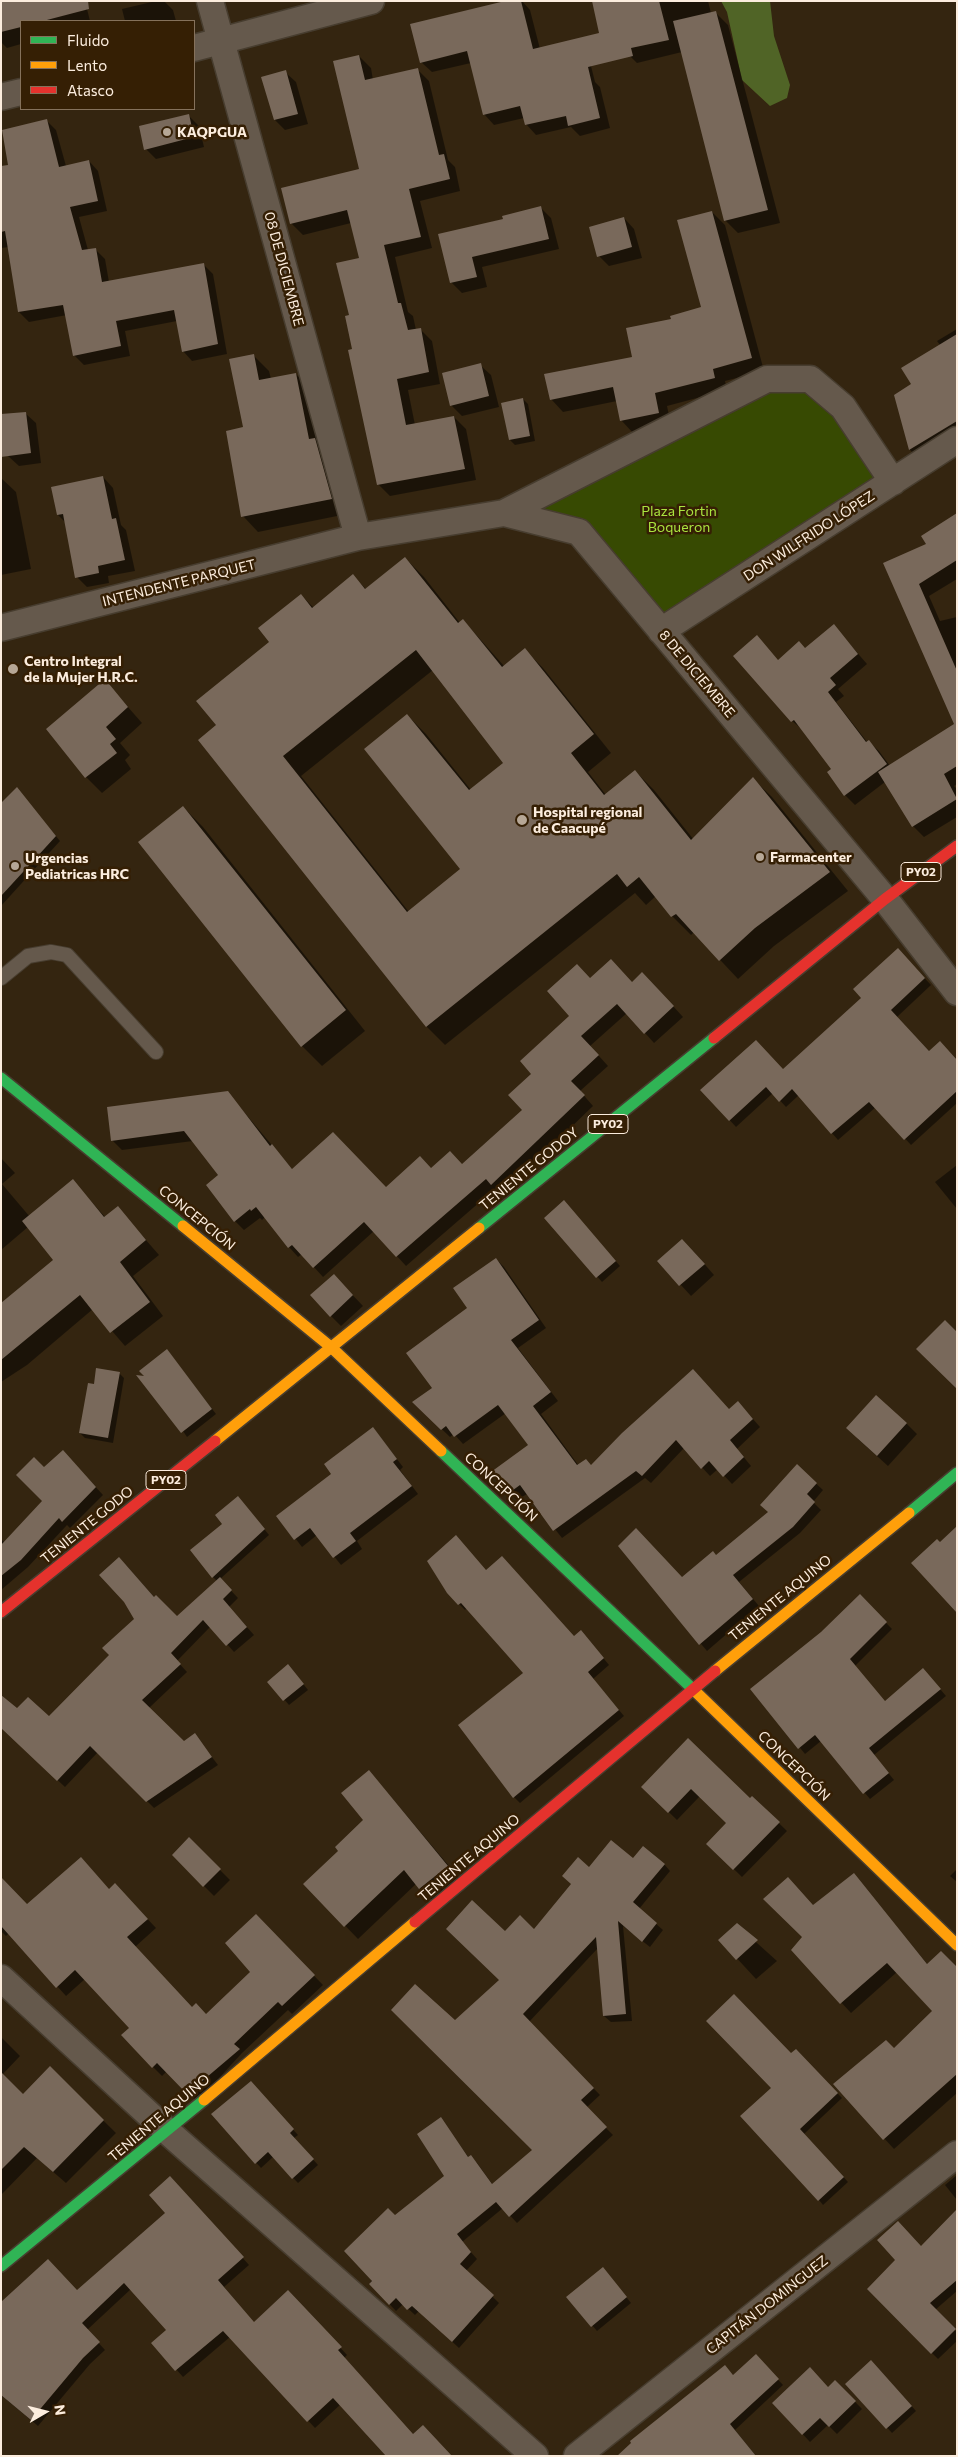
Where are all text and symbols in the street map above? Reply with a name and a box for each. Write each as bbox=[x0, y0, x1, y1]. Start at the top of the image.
legend bbox=[20, 20, 195, 110]
text: Fluido bbox=[67, 31, 109, 49]
text: Lento bbox=[67, 56, 107, 74]
text: Atasco bbox=[67, 81, 114, 99]
place label: KAQPGUA bbox=[177, 124, 247, 140]
marker: KAQPGUA bbox=[161, 126, 173, 138]
street label: 08 DE DICIEMBRE bbox=[261, 210, 307, 328]
street label: DON WILFRIDO LÓPEZ bbox=[740, 487, 878, 585]
park label: Plaza Fortin Boqueron bbox=[641, 503, 717, 536]
street label: INTENDENTE PARQUET bbox=[101, 556, 257, 610]
street label: 8 DE DICIEMBRE bbox=[656, 627, 738, 721]
place label: Centro Integral de la Mujer H.R.C. bbox=[24, 653, 138, 686]
marker: Centro Integral de la Mujer H.R.C. bbox=[6, 662, 20, 676]
place label: Hospital regional de Caacupé bbox=[533, 804, 642, 836]
marker: Hospital regional de Caacupé bbox=[515, 813, 529, 827]
place label: Farmacenter bbox=[770, 849, 852, 865]
place label: Urgencias Pediatricas HRC bbox=[25, 850, 129, 882]
marker: Farmacenter bbox=[754, 851, 766, 863]
marker: Urgencias Pediatricas HRC bbox=[9, 860, 21, 872]
road number: PY02 bbox=[901, 862, 941, 882]
road number: PY02 bbox=[588, 1114, 628, 1134]
street label: TENIENTE GODOY bbox=[476, 1124, 582, 1214]
street label: CONCEPCIÓN bbox=[155, 1182, 239, 1254]
street label: CONCEPCIÓN bbox=[461, 1449, 541, 1525]
road number: PY02 bbox=[146, 1470, 186, 1490]
street label: TENIENTE GODO bbox=[37, 1483, 137, 1567]
street label: TENIENTE AQUINO bbox=[725, 1551, 835, 1645]
street label: CONCEPCIÓN bbox=[754, 1727, 834, 1805]
street label: TENIENTE AQUINO bbox=[415, 1811, 523, 1905]
street label: TENIENTE AQUINO bbox=[105, 2071, 213, 2165]
street label: CAPITÁN DOMINGUEZ bbox=[703, 2252, 831, 2358]
north arrow bbox=[20, 2387, 70, 2437]
text: N bbox=[51, 2403, 69, 2416]

